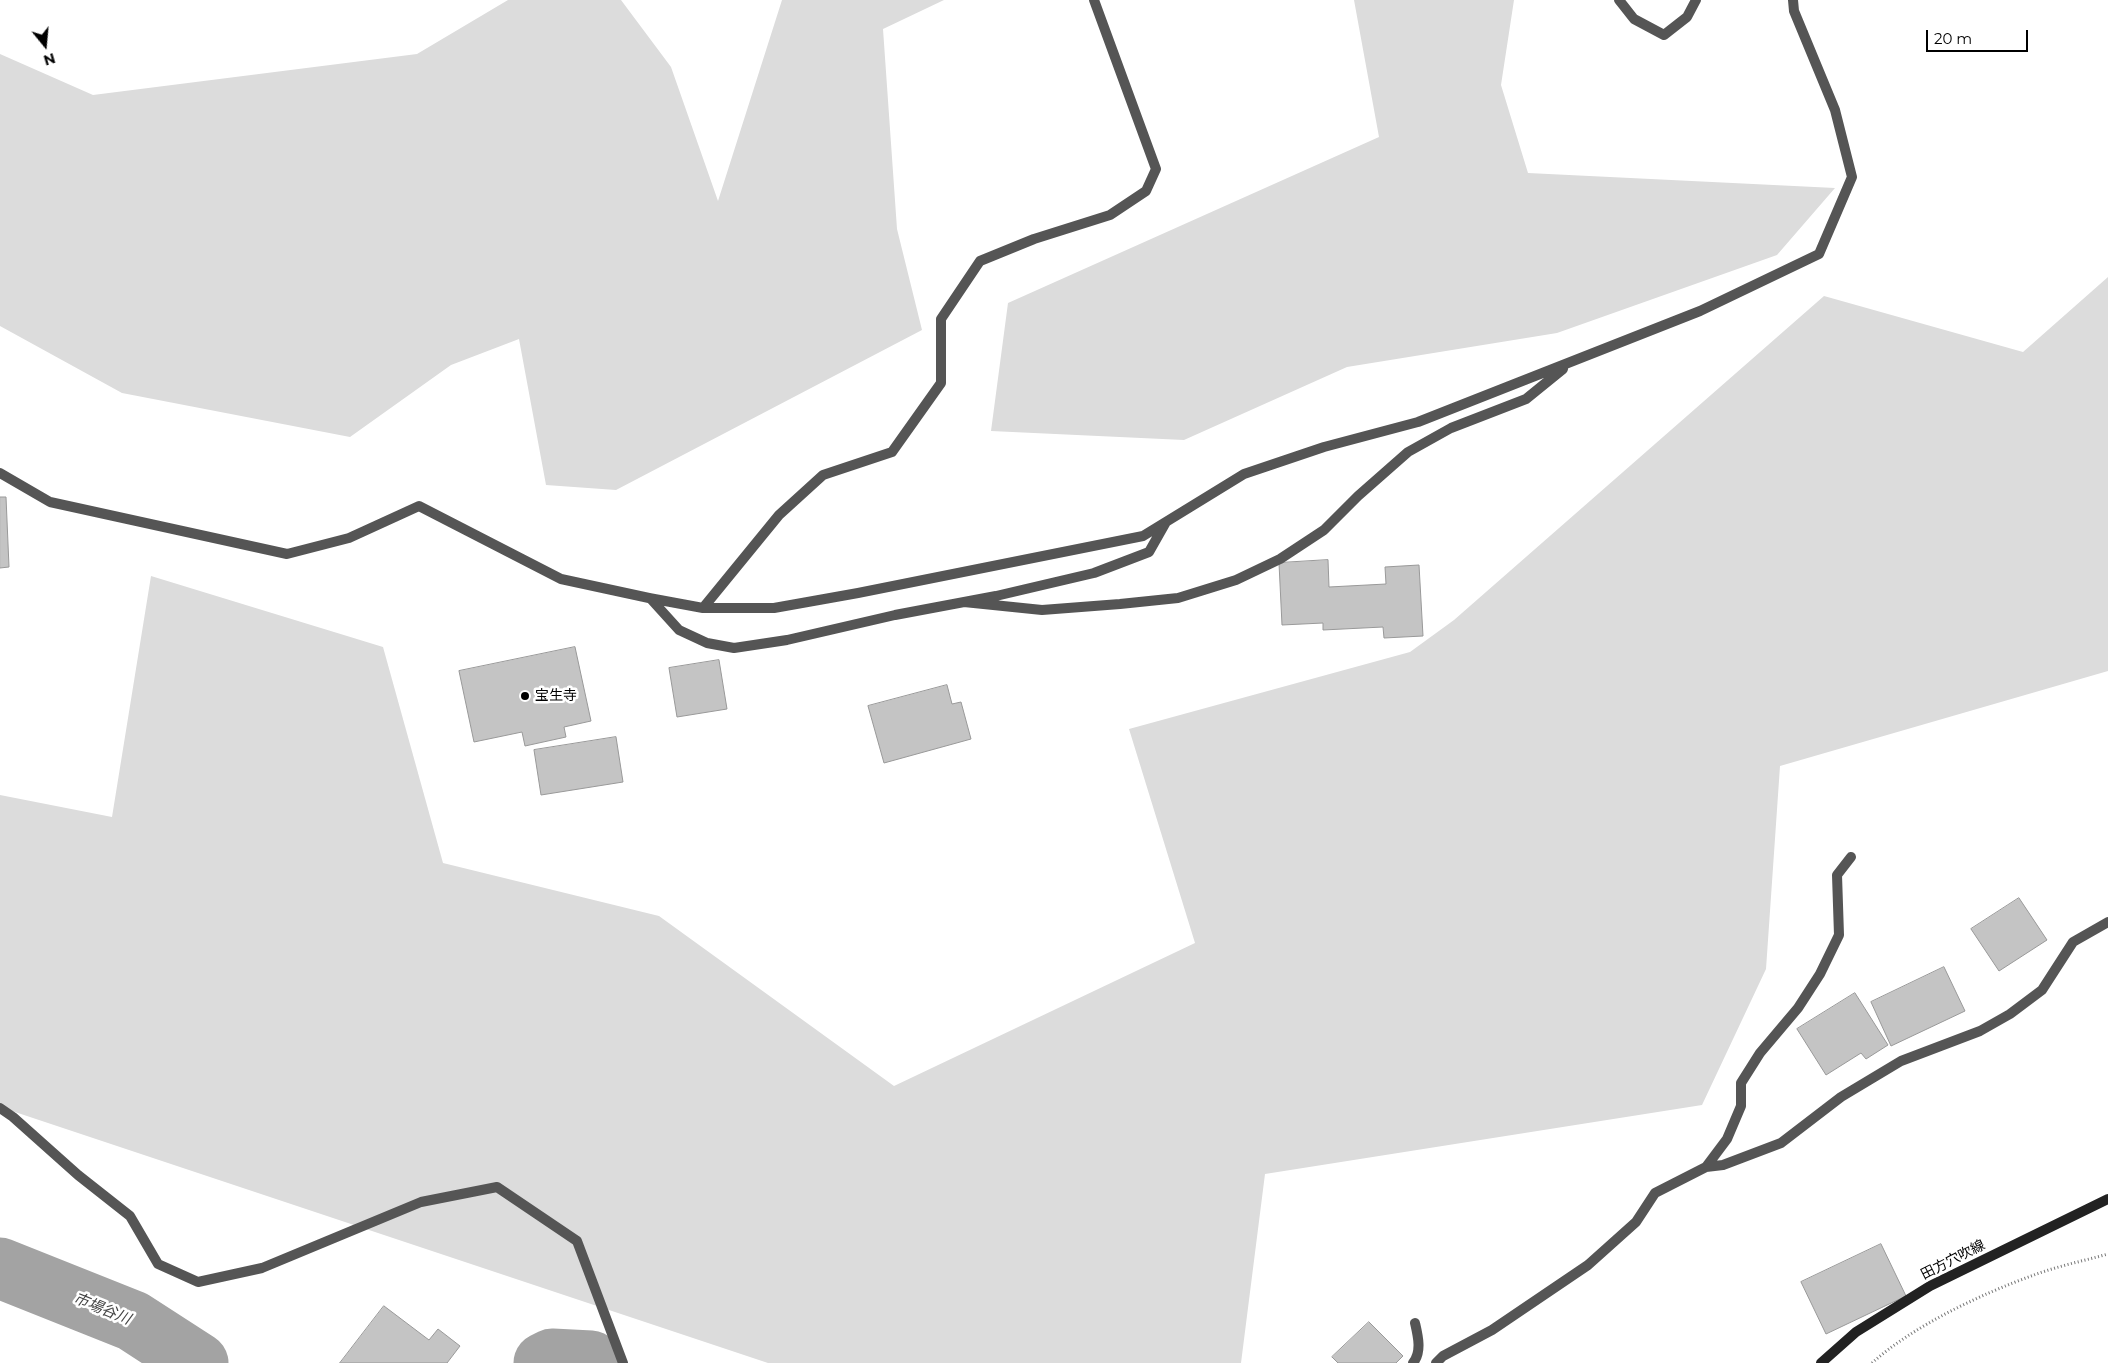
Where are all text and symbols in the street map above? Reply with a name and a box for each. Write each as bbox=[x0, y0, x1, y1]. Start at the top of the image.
north arrow bbox=[20, 20, 70, 70]
scale bar bbox=[1928, 20, 2030, 52]
text: 20 m bbox=[1934, 29, 1972, 48]
text: N bbox=[41, 49, 57, 70]
place label: 宝生寺 bbox=[535, 688, 577, 704]
marker: 宝生寺 bbox=[519, 690, 531, 702]
street label: 田方穴吹線 bbox=[1918, 1237, 1988, 1283]
water label: 市場谷川 bbox=[71, 1289, 133, 1329]

